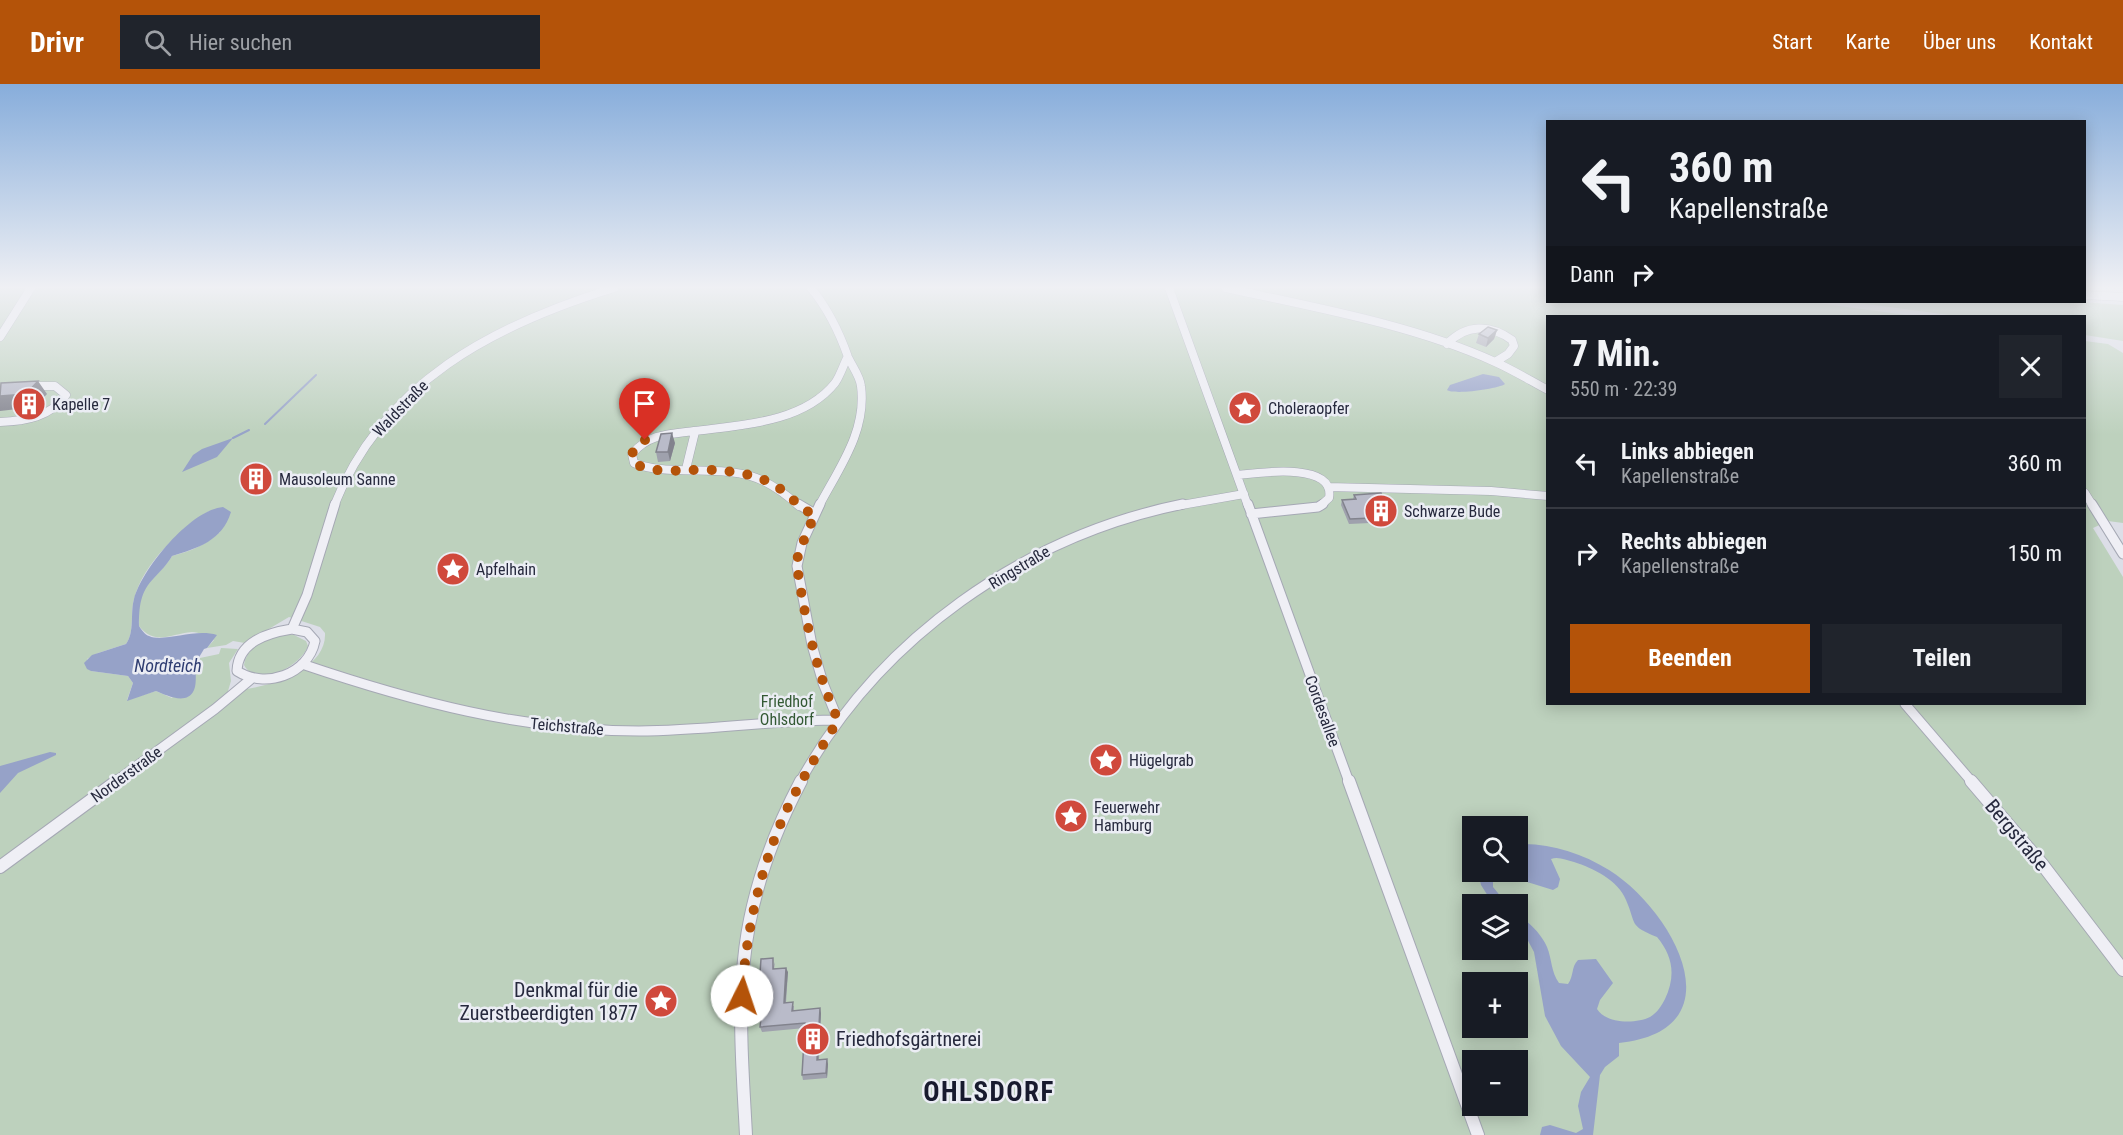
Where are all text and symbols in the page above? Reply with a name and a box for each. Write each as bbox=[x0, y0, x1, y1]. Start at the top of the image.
search box bbox=[120, 15, 540, 69]
text: Drivr bbox=[30, 26, 84, 59]
icon: search bbox=[141, 26, 174, 59]
text: Hier suchen bbox=[189, 30, 292, 55]
text: Start bbox=[1772, 30, 1813, 54]
text: Karte bbox=[1846, 30, 1890, 54]
text: Über uns bbox=[1923, 30, 1996, 54]
text: Kontakt bbox=[2029, 30, 2093, 54]
text: 360 m bbox=[1669, 143, 1774, 192]
icon: left bbox=[1570, 144, 1648, 222]
text: Kapellenstraße bbox=[1669, 193, 1828, 225]
icon: right bbox=[1626, 258, 1659, 291]
text: Dann bbox=[1570, 262, 1614, 287]
text: 7 Min. bbox=[1570, 333, 1661, 375]
button: close bbox=[1999, 335, 2062, 398]
street label: Waldstraße bbox=[369, 376, 432, 441]
text: 550 m · 22:39 bbox=[1570, 377, 1677, 401]
pin bbox=[619, 378, 670, 440]
building icon: Kapelle 7 bbox=[11, 386, 47, 422]
icon: arrive bbox=[628, 387, 661, 420]
place icon: Choleraopfer bbox=[1227, 390, 1263, 426]
place label: Kapelle 7 bbox=[52, 395, 110, 414]
place label: Choleraopfer bbox=[1268, 399, 1350, 418]
text: Links abbiegen bbox=[1621, 439, 1754, 464]
icon: left bbox=[1570, 447, 1603, 480]
text: 360 m bbox=[2008, 451, 2062, 476]
building icon: Mausoleum Sanne bbox=[238, 461, 274, 497]
text: Kapellenstraße bbox=[1621, 464, 1739, 488]
place label: Mausoleum Sanne bbox=[279, 470, 395, 489]
building icon: Schwarze Bude bbox=[1363, 493, 1399, 529]
place label: Schwarze Bude bbox=[1404, 502, 1500, 521]
text: Rechts abbiegen bbox=[1621, 529, 1767, 554]
icon: right bbox=[1570, 537, 1603, 570]
text: 150 m bbox=[2008, 541, 2062, 566]
street label: Ringstraße bbox=[985, 542, 1053, 593]
place icon: Apfelhain bbox=[435, 551, 471, 587]
text: Kapellenstraße bbox=[1621, 554, 1739, 578]
place label: Apfelhain bbox=[476, 560, 536, 579]
button: Beenden bbox=[1570, 624, 1810, 693]
button: Teilen bbox=[1822, 624, 2062, 693]
water label: Nordteich bbox=[134, 655, 202, 676]
street label: Cordesallee bbox=[1301, 673, 1344, 749]
park label: Friedhof Ohlsdorf bbox=[760, 692, 814, 729]
street label: Teichstraße bbox=[529, 714, 605, 739]
street label: Norderstraße bbox=[87, 742, 165, 807]
place icon: Hügelgrab bbox=[1088, 742, 1124, 778]
place label: Hügelgrab bbox=[1129, 751, 1194, 770]
street label: Bergstraße bbox=[1980, 794, 2054, 876]
place icon: Feuerwehr Hamburg bbox=[1053, 798, 1089, 834]
place label: Feuerwehr Hamburg bbox=[1094, 798, 1160, 835]
map controls bbox=[1462, 816, 1528, 1116]
button: search bbox=[1462, 816, 1528, 882]
button: layers bbox=[1462, 894, 1528, 960]
position arrow bbox=[710, 964, 774, 1028]
button: + bbox=[1462, 972, 1528, 1038]
place label: Denkmal für die Zuerstbeerdigten 1877 bbox=[460, 978, 638, 1025]
place icon: Denkmal für die Zuerstbeerdigten 1877 bbox=[643, 983, 679, 1019]
building icon: Friedhofsgärtnerei bbox=[795, 1021, 831, 1057]
place label: Friedhofsgärtnerei bbox=[836, 1027, 981, 1051]
button: − bbox=[1462, 1050, 1528, 1116]
district label: OHLSDORF bbox=[923, 1076, 1055, 1108]

